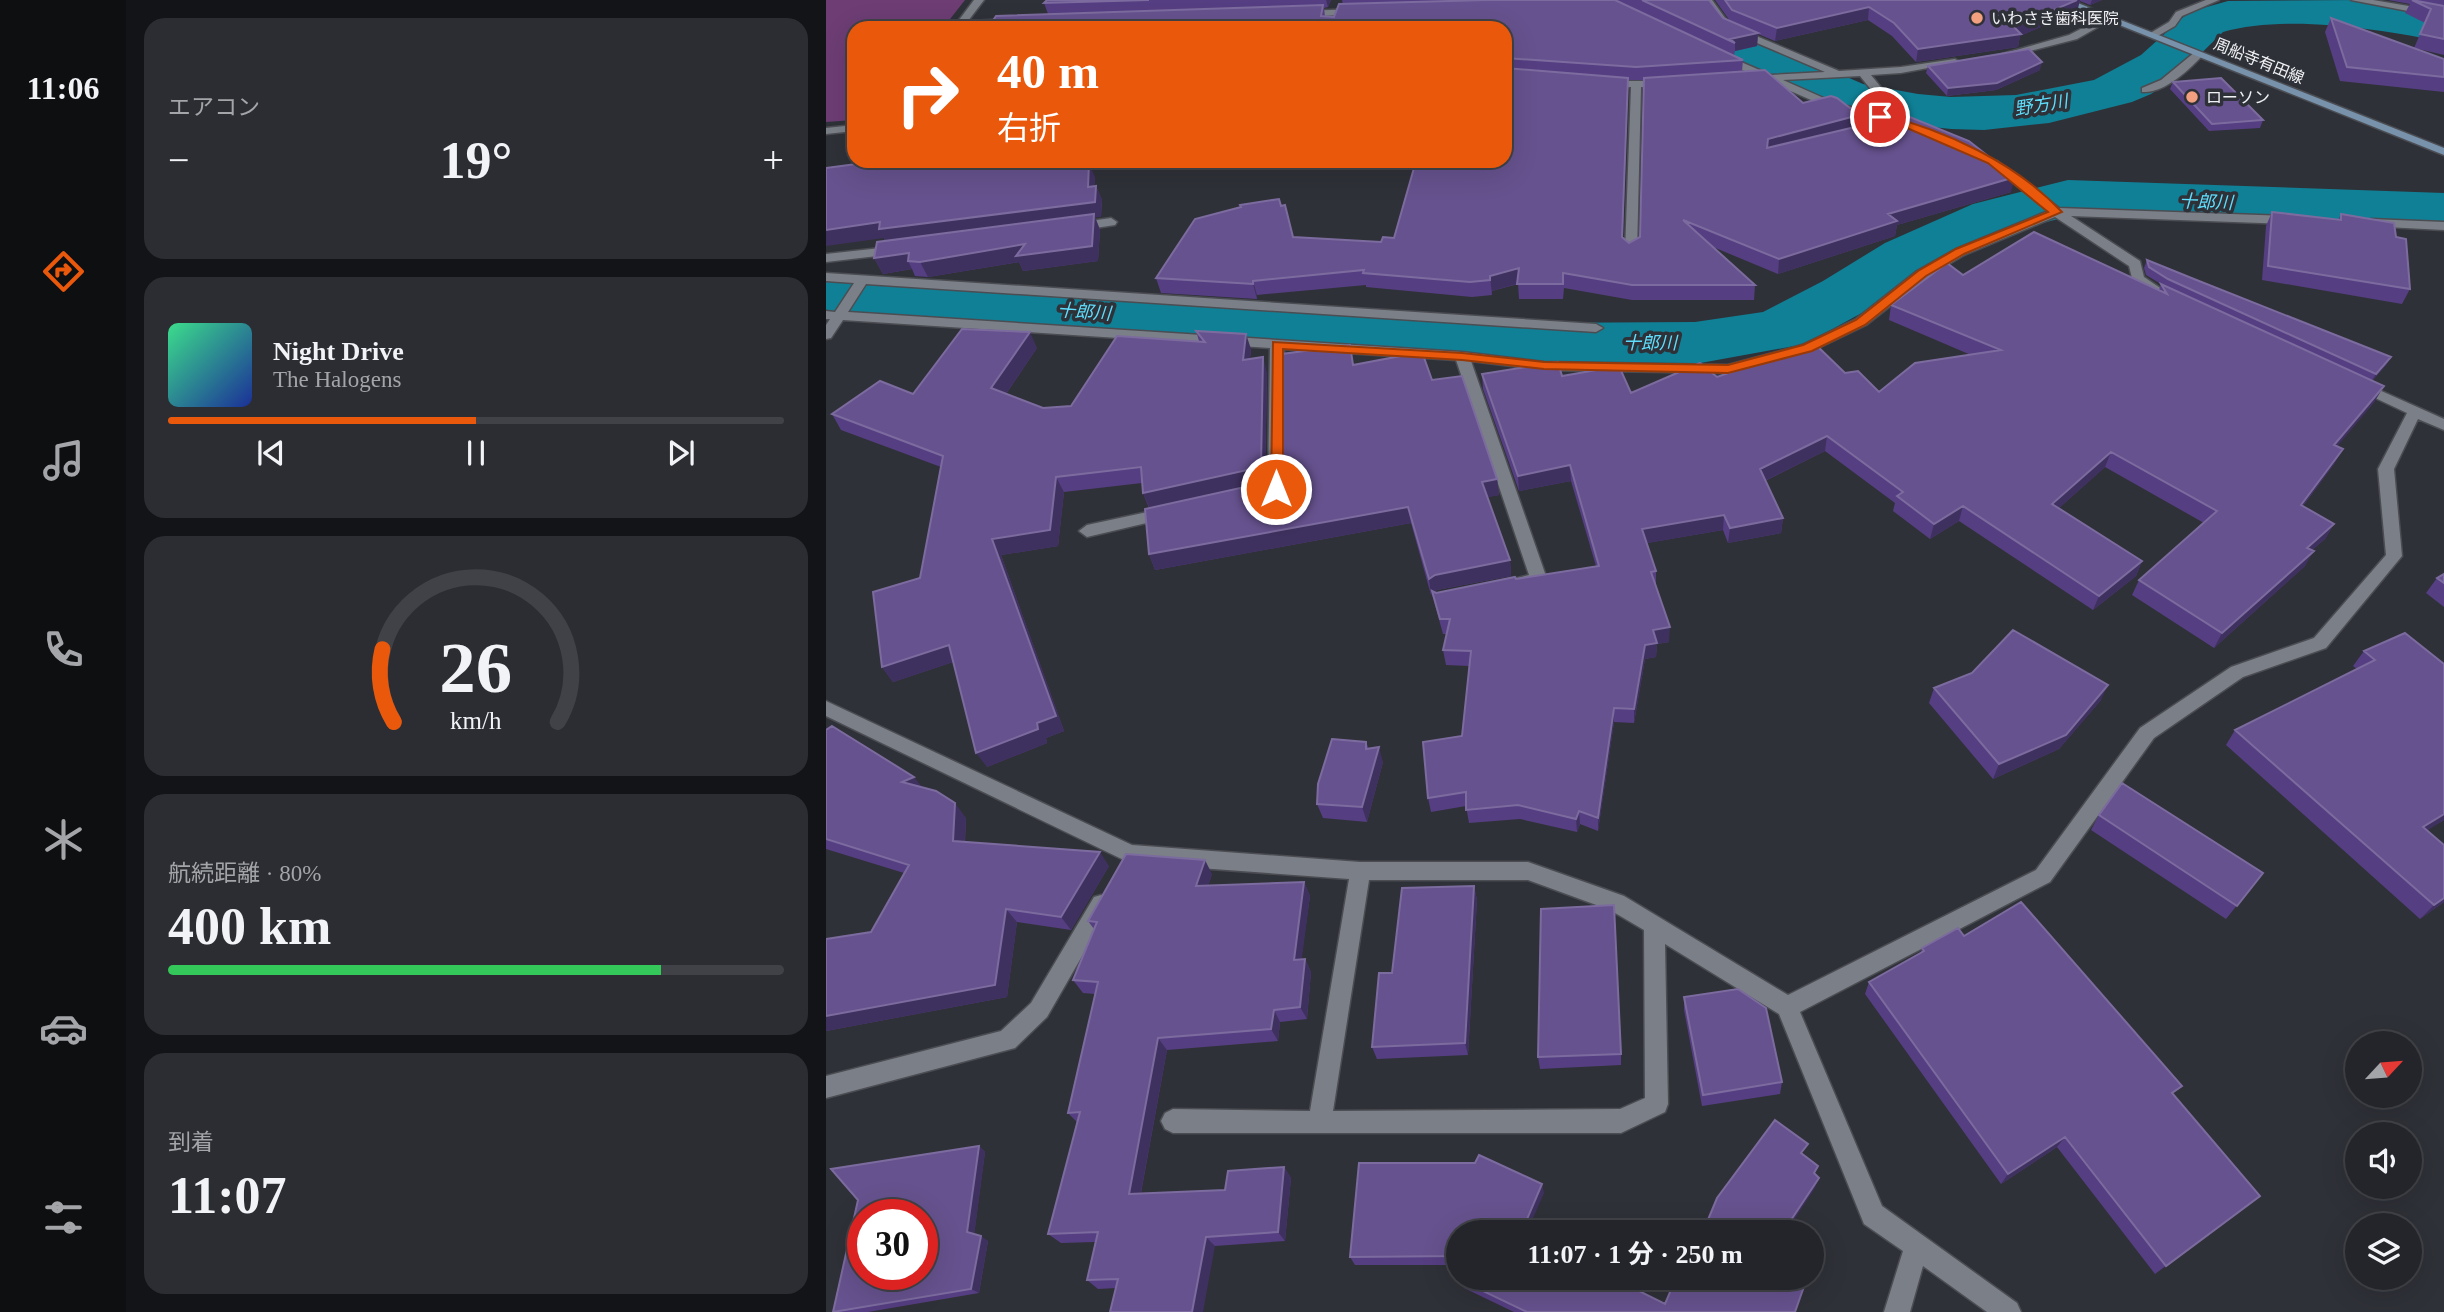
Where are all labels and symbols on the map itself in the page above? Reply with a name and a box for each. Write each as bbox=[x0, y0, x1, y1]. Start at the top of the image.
marker: いわさき歯科医院 bbox=[1969, 10, 1985, 26]
place label: いわさき歯科医院 bbox=[1991, 10, 2119, 27]
street label: 周船寺有田線 bbox=[2211, 35, 2307, 87]
pin bbox=[1850, 87, 1910, 147]
marker: ローソン bbox=[2184, 89, 2200, 105]
place label: ローソン bbox=[2206, 89, 2270, 106]
water label: 野方川 bbox=[2013, 91, 2071, 119]
water label: 十郎川 bbox=[2179, 191, 2235, 213]
water label: 十郎川 bbox=[1056, 300, 1114, 324]
water label: 十郎川 bbox=[1623, 333, 1679, 353]
position arrow bbox=[1239, 452, 1313, 526]
north arrow bbox=[2345, 1031, 2422, 1108]
speed limit sign: 30 bbox=[847, 1199, 938, 1290]

